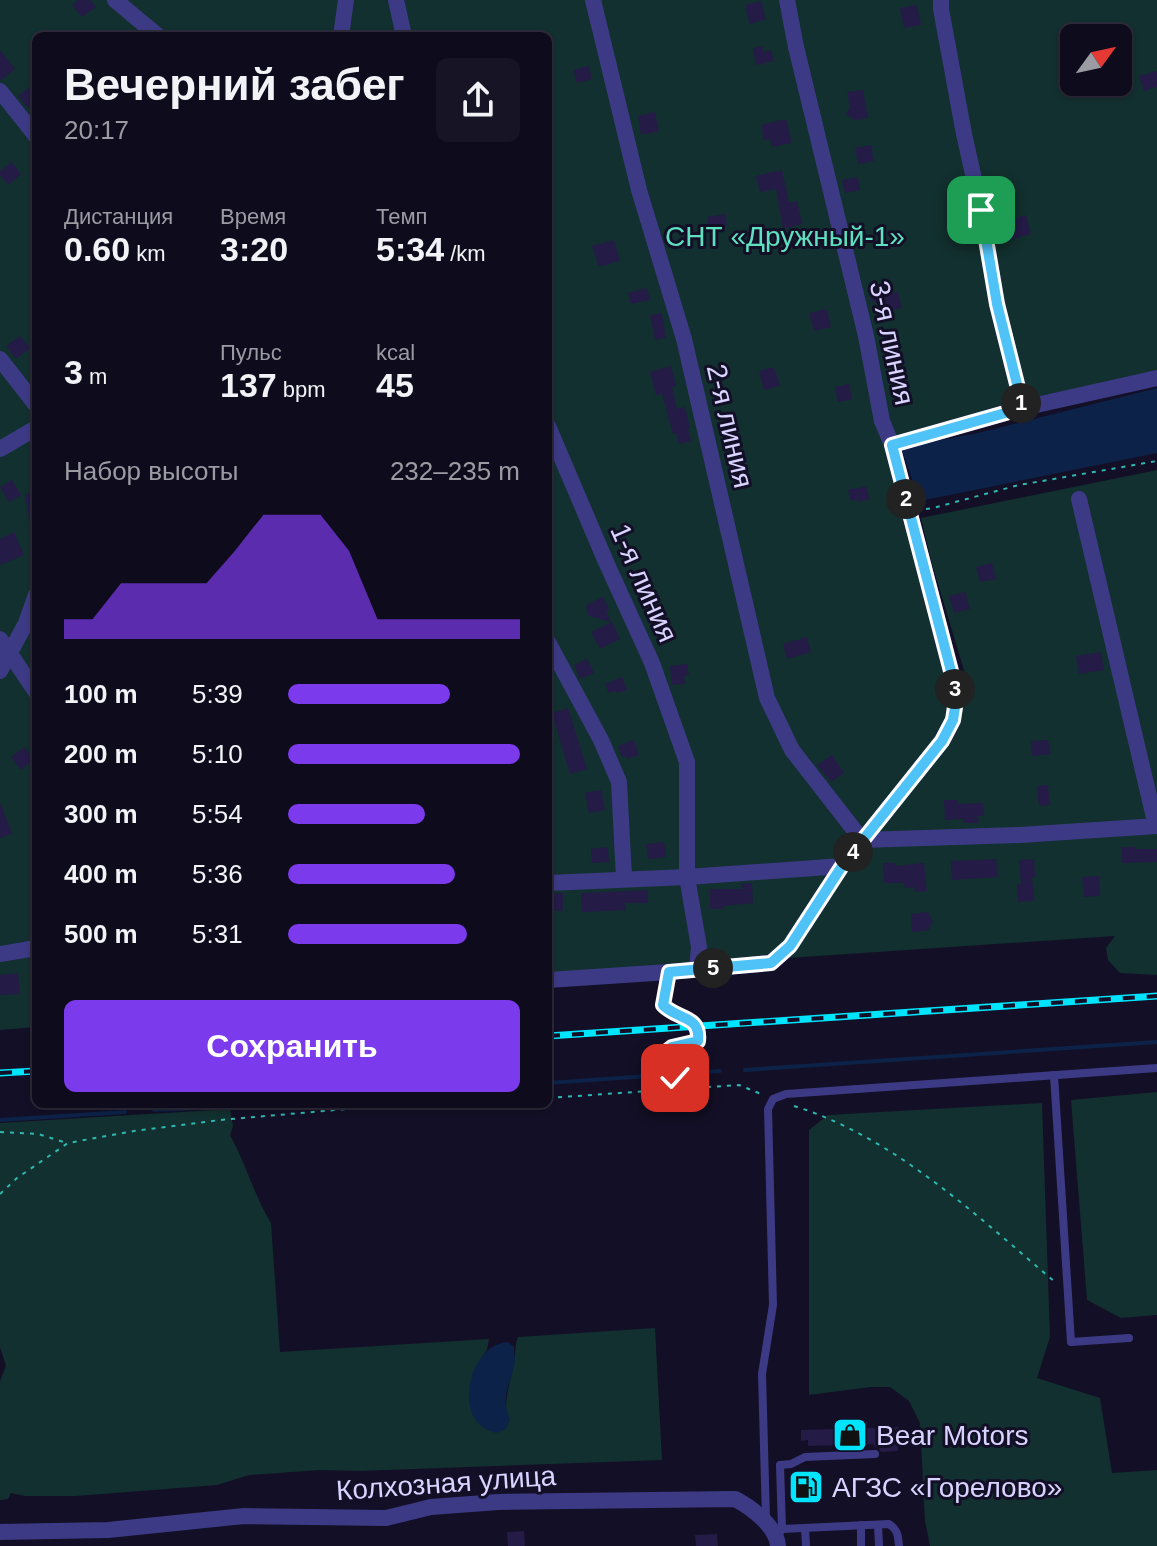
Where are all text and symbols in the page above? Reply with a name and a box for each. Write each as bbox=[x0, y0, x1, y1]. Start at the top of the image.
north arrow bbox=[1060, 24, 1132, 96]
map controls bbox=[1060, 24, 1132, 96]
button: share bbox=[436, 58, 520, 142]
text: Вечерний забег bbox=[64, 60, 405, 109]
text: 20:17 bbox=[64, 115, 129, 145]
pin bbox=[947, 176, 1015, 244]
icon: arrive bbox=[959, 188, 1003, 232]
text: Дистанция bbox=[64, 204, 173, 229]
text: Время bbox=[220, 204, 286, 229]
text: Темп bbox=[376, 204, 427, 229]
park label: СНТ «Дружный-1» bbox=[665, 221, 905, 252]
text: 0.60 bbox=[64, 230, 130, 268]
text: 3:20 bbox=[220, 230, 288, 268]
text: 5:34 bbox=[376, 230, 444, 268]
text: km bbox=[130, 241, 166, 266]
text: /km bbox=[444, 241, 486, 266]
street label: 3-я линия bbox=[864, 278, 920, 408]
text: Пульс bbox=[220, 340, 282, 365]
text: kcal bbox=[376, 340, 415, 365]
text: 3 bbox=[64, 353, 83, 391]
street label: 2-я линия bbox=[701, 361, 759, 491]
text: m bbox=[83, 364, 107, 389]
text: 137 bbox=[220, 366, 277, 404]
text: 45 bbox=[376, 366, 414, 404]
text: bpm bbox=[277, 377, 326, 402]
pin: 1 bbox=[1001, 383, 1041, 423]
text: 1 bbox=[1015, 390, 1027, 415]
text: Набор высоты bbox=[64, 456, 239, 486]
text: 232–235 m bbox=[390, 456, 520, 486]
pin: 2 bbox=[886, 479, 926, 519]
text: 2 bbox=[900, 486, 912, 511]
street label: 1-я линия bbox=[604, 519, 684, 647]
pin: 3 bbox=[935, 669, 975, 709]
text: 3 bbox=[949, 676, 961, 701]
text: 100 m bbox=[64, 679, 138, 709]
text: 5:39 bbox=[192, 679, 243, 709]
text: 200 m bbox=[64, 739, 138, 769]
text: 5:10 bbox=[192, 739, 243, 769]
text: 300 m bbox=[64, 799, 138, 829]
text: 5:54 bbox=[192, 799, 243, 829]
pin: 4 bbox=[833, 832, 873, 872]
text: 4 bbox=[847, 839, 859, 864]
text: 400 m bbox=[64, 859, 138, 889]
text: 5:36 bbox=[192, 859, 243, 889]
text: 500 m bbox=[64, 919, 138, 949]
text: 5:31 bbox=[192, 919, 243, 949]
pin: 5 bbox=[693, 948, 733, 988]
text: 5 bbox=[707, 955, 719, 980]
button: Сохранить bbox=[64, 1000, 520, 1092]
pin bbox=[641, 1044, 709, 1112]
icon: check bbox=[653, 1056, 697, 1100]
shop icon: Bear Motors bbox=[831, 1416, 869, 1454]
place label: Bear Motors bbox=[876, 1420, 1029, 1451]
street label: Колхозная улица bbox=[335, 1460, 557, 1506]
fuel station icon: АГЗС «Горелово» bbox=[787, 1468, 825, 1506]
place label: АГЗС «Горелово» bbox=[832, 1472, 1062, 1503]

